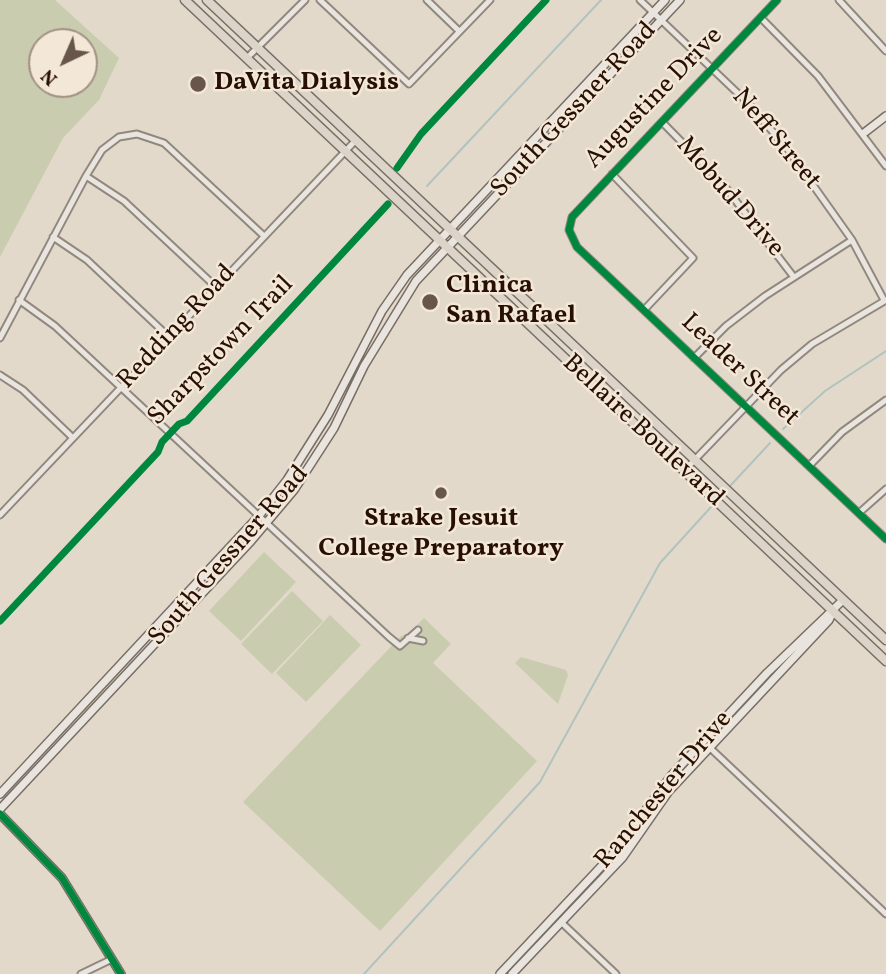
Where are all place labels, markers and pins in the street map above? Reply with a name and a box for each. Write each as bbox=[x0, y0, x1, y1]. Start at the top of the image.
place label: DaVita Dialysis bbox=[214, 68, 399, 100]
marker: DaVita Dialysis bbox=[188, 74, 208, 94]
place label: Clinica San Rafael bbox=[446, 271, 576, 332]
marker: Clinica San Rafael bbox=[420, 292, 440, 312]
marker: Strake Jesuit College Preparatory bbox=[433, 485, 449, 501]
place label: Strake Jesuit College Preparatory bbox=[318, 504, 564, 566]

